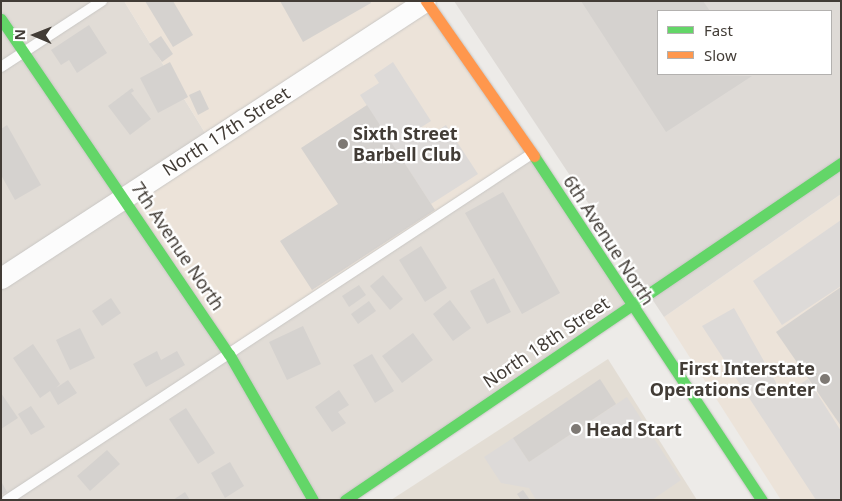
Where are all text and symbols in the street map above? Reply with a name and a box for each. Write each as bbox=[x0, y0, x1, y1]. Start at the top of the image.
north arrow bbox=[10, 10, 60, 60]
legend bbox=[657, 10, 832, 75]
text: Fast bbox=[704, 20, 733, 40]
text: N bbox=[10, 29, 29, 41]
text: Slow bbox=[704, 45, 737, 65]
street label: North 17th Street bbox=[158, 82, 294, 180]
place label: Sixth Street Barbell Club bbox=[353, 123, 461, 166]
marker: Sixth Street Barbell Club bbox=[337, 138, 349, 150]
street label: 6th Avenue North bbox=[559, 171, 659, 309]
street label: 7th Avenue North bbox=[127, 178, 229, 314]
street label: North 18th Street bbox=[479, 292, 613, 392]
place label: First Interstate Operations Center bbox=[650, 358, 815, 400]
marker: First Interstate Operations Center bbox=[819, 373, 831, 385]
place label: Head Start bbox=[586, 418, 682, 440]
marker: Head Start bbox=[570, 423, 582, 435]

